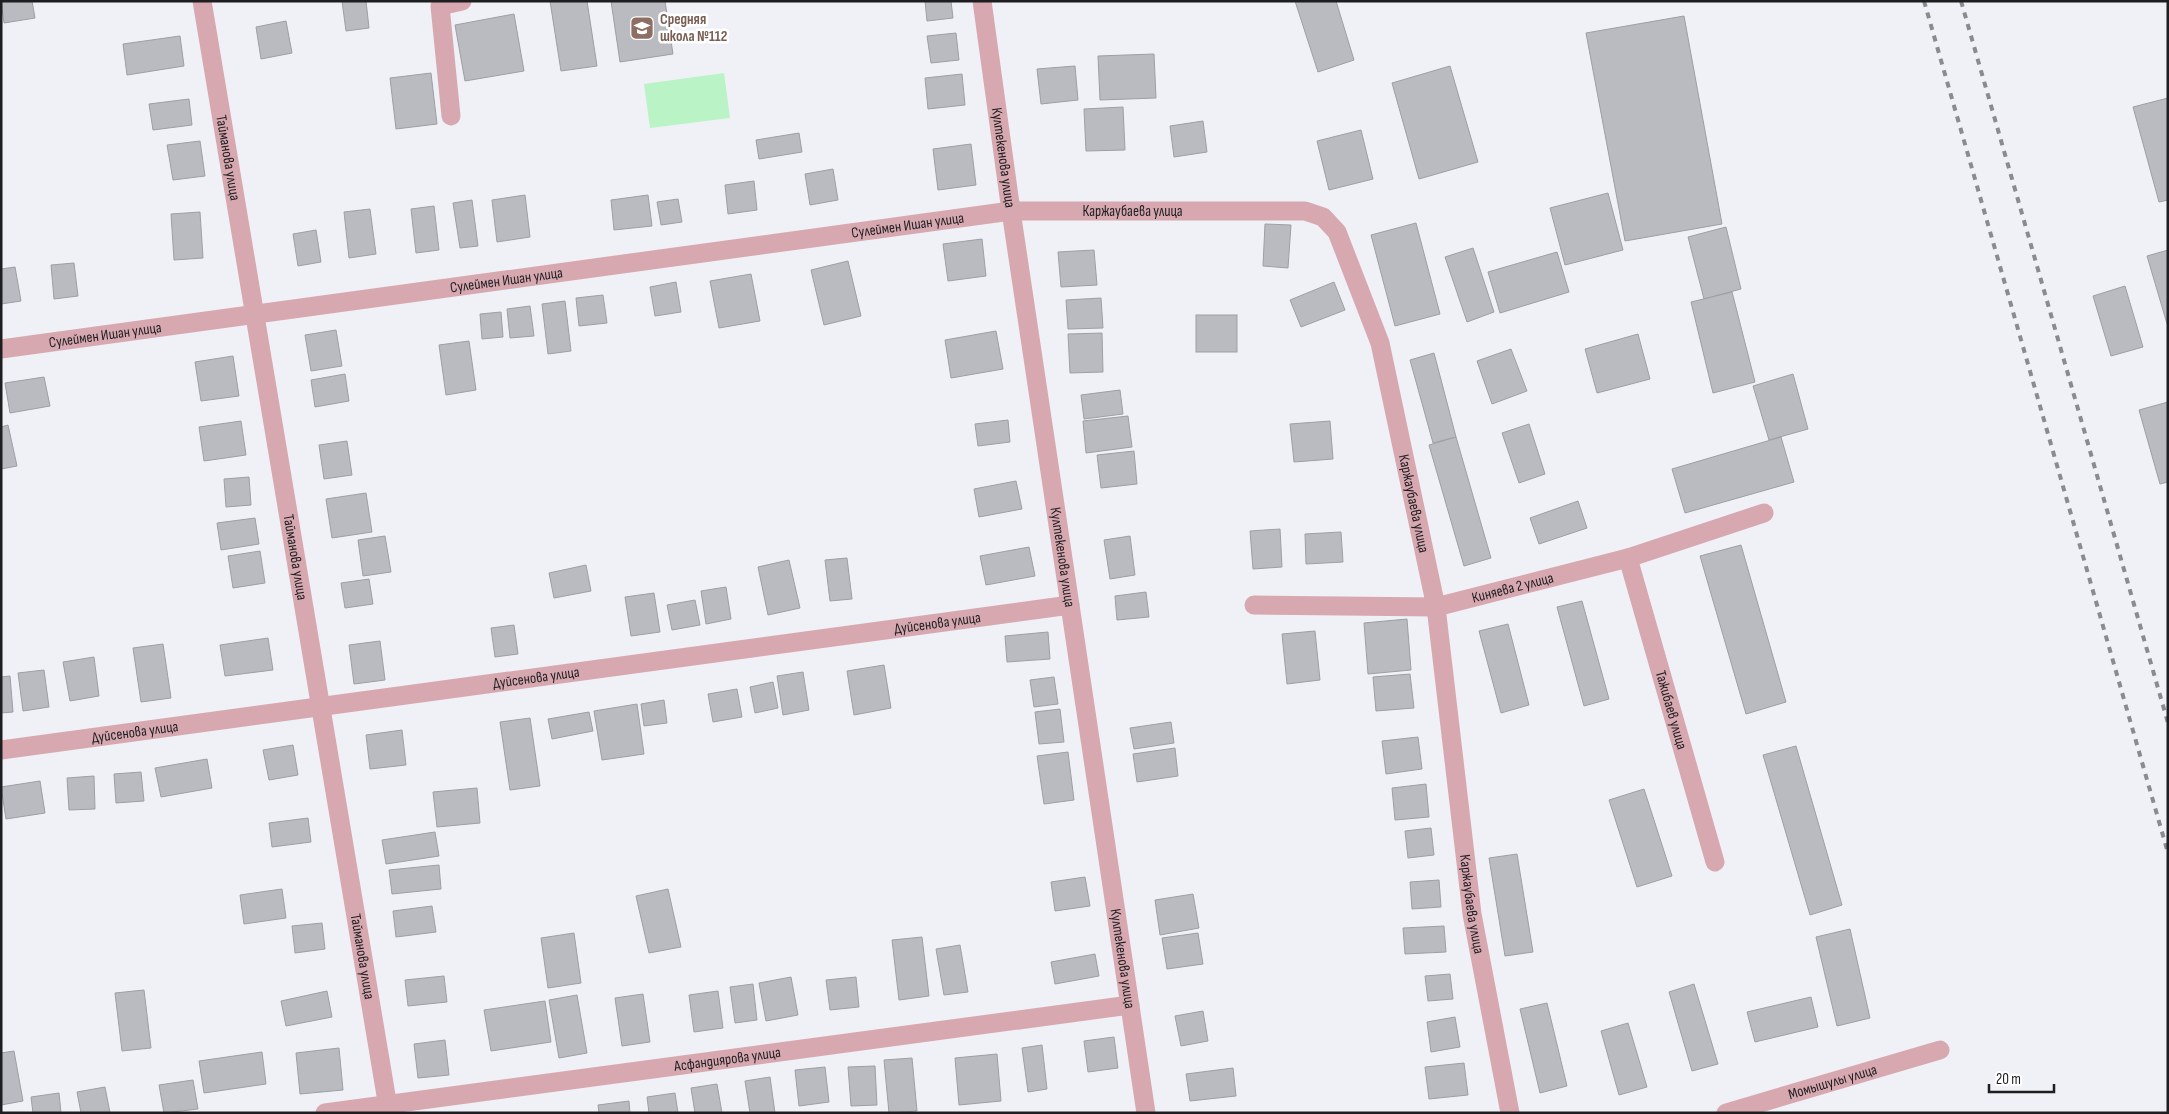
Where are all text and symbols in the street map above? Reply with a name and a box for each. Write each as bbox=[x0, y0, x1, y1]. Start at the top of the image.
place label: Средняя школа №112 bbox=[660, 10, 727, 46]
school or university icon: Средняя школа №112 bbox=[629, 15, 655, 41]
street label: Култекенова улица bbox=[987, 106, 1019, 209]
street label: Тайманова улица bbox=[211, 114, 244, 202]
street label: Каржаубаева улица bbox=[1083, 202, 1183, 221]
street label: Сулеймен Ишан улица bbox=[850, 209, 965, 243]
street label: Сулеймен Ишан улица bbox=[449, 263, 564, 298]
street label: Сулеймен Ишан улица bbox=[48, 318, 163, 352]
street label: Каржаубаева улица bbox=[1394, 453, 1433, 555]
street label: Култекенова улица bbox=[1045, 506, 1079, 609]
street label: Тайманова улица bbox=[278, 513, 312, 602]
street label: Киняева 2 улица bbox=[1470, 568, 1556, 607]
street label: Дуйсенова улица bbox=[893, 608, 982, 639]
street label: Дуйсенова улица bbox=[492, 663, 581, 693]
street label: Тажибаев улица bbox=[1651, 668, 1691, 752]
street label: Дуйсенова улица bbox=[90, 717, 180, 748]
street label: Каржаубаева улица bbox=[1455, 853, 1488, 956]
street label: Култекенова улица bbox=[1106, 907, 1139, 1010]
street label: Тайманова улица bbox=[346, 912, 379, 1001]
street label: Асфандиярова улица bbox=[672, 1043, 782, 1076]
street label: Момышулы улица bbox=[1786, 1060, 1880, 1104]
scale bar bbox=[1989, 1062, 2054, 1094]
text: 20 m bbox=[1996, 1070, 2021, 1089]

